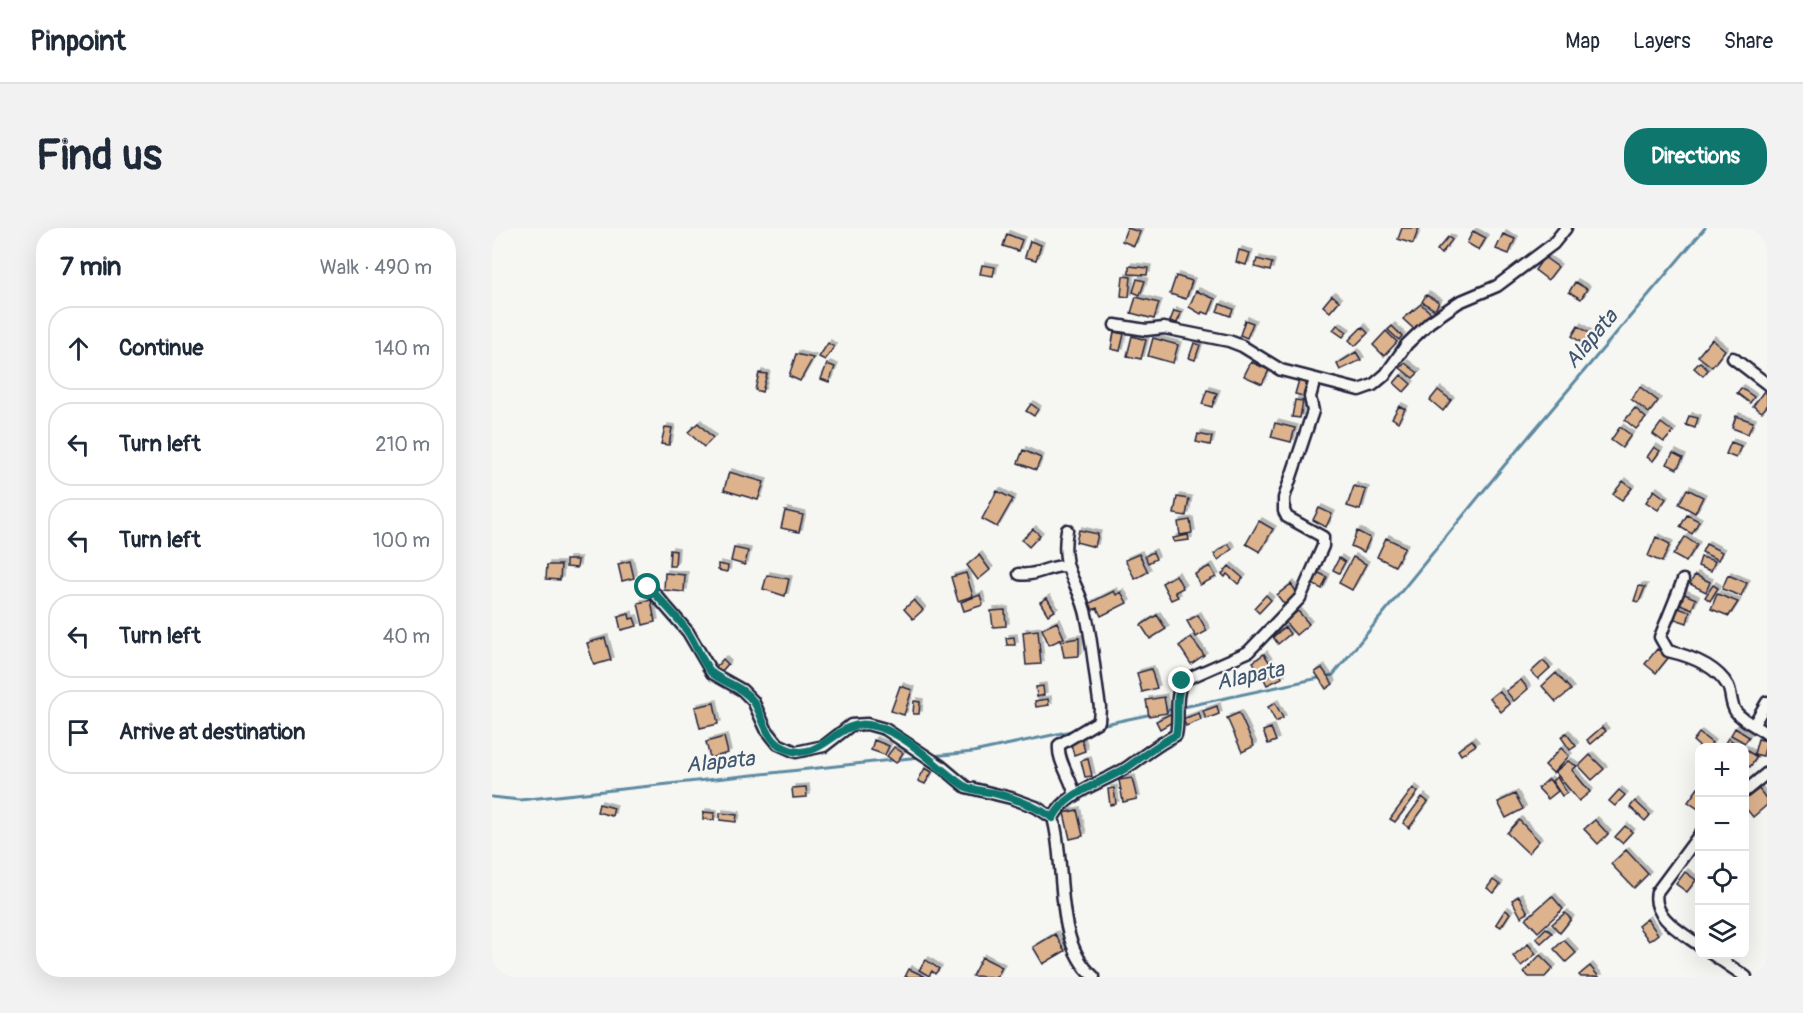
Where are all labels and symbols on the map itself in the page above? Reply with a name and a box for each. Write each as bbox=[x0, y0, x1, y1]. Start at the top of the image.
water label: Alapata bbox=[1558, 302, 1625, 374]
route start bbox=[634, 573, 660, 599]
water label: Alapata bbox=[1213, 655, 1288, 697]
route end bbox=[1168, 667, 1194, 693]
water label: Alapata bbox=[684, 744, 757, 780]

